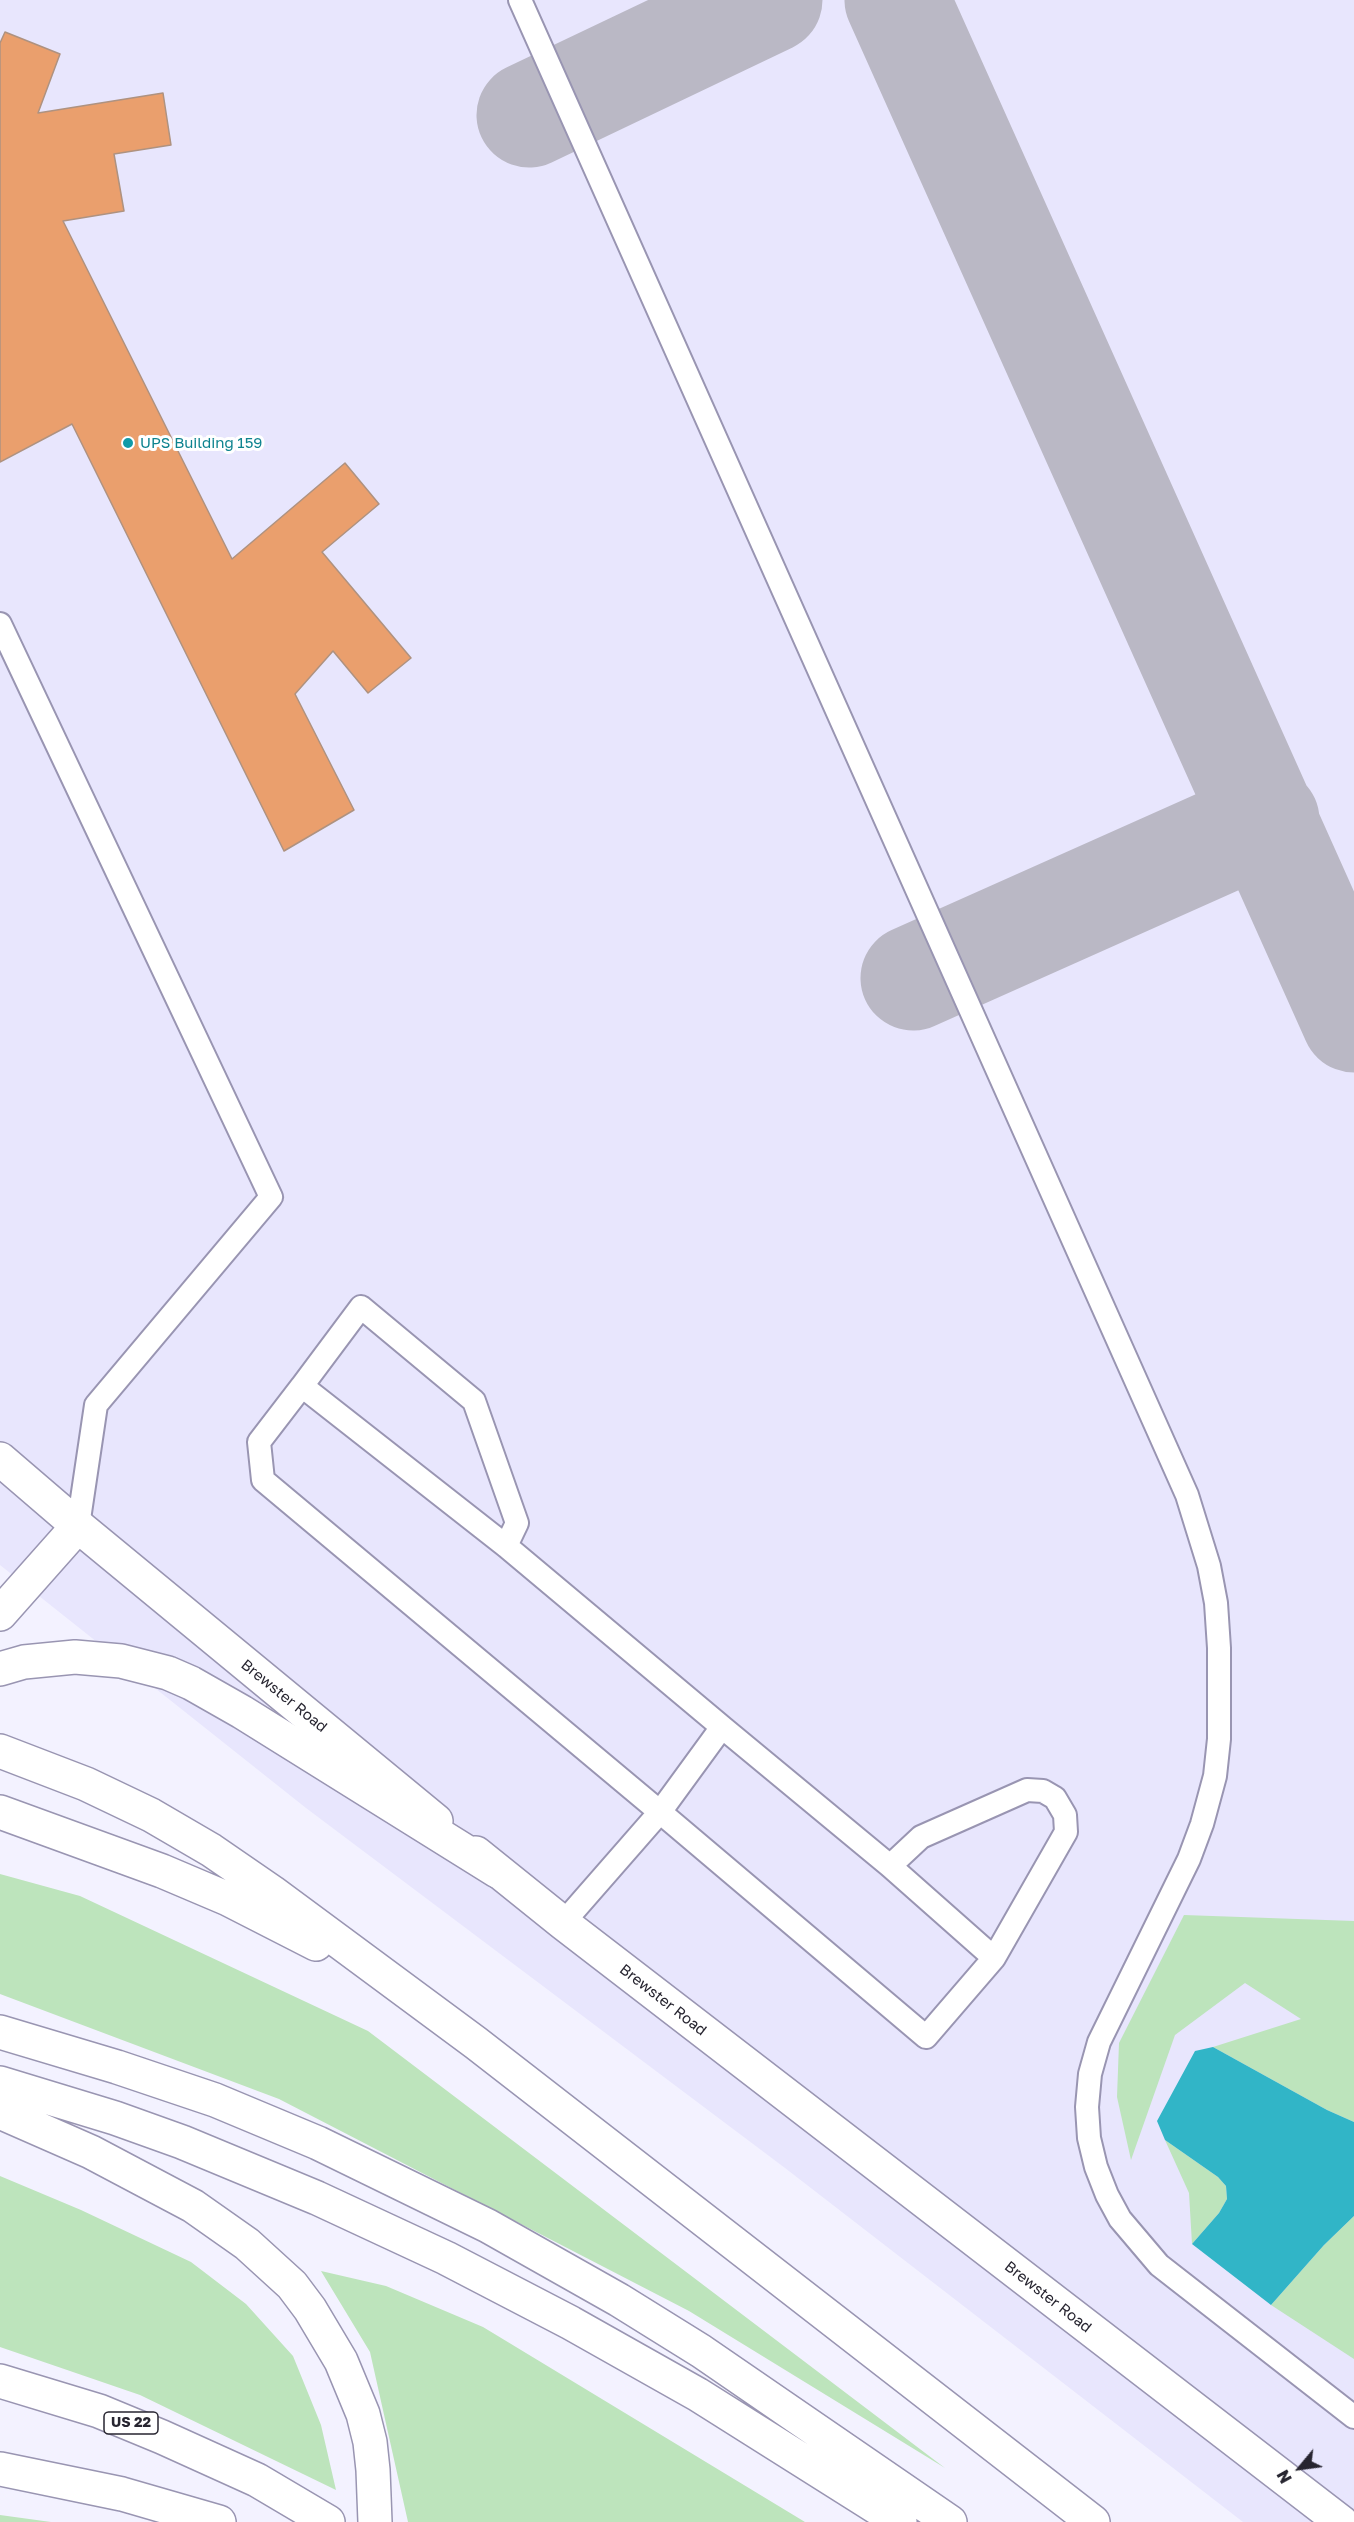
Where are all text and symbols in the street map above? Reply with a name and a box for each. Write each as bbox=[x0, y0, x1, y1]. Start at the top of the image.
place label: UPS Building 159 bbox=[140, 434, 262, 452]
marker: UPS Building 159 bbox=[121, 436, 135, 450]
street label: Brewster Road bbox=[237, 1656, 331, 1736]
street label: Brewster Road bbox=[616, 1960, 710, 2040]
street label: Brewster Road bbox=[1001, 2257, 1095, 2337]
road number: US 22 bbox=[104, 2412, 158, 2434]
north arrow bbox=[1270, 2438, 1330, 2498]
text: N bbox=[1273, 2467, 1296, 2487]

